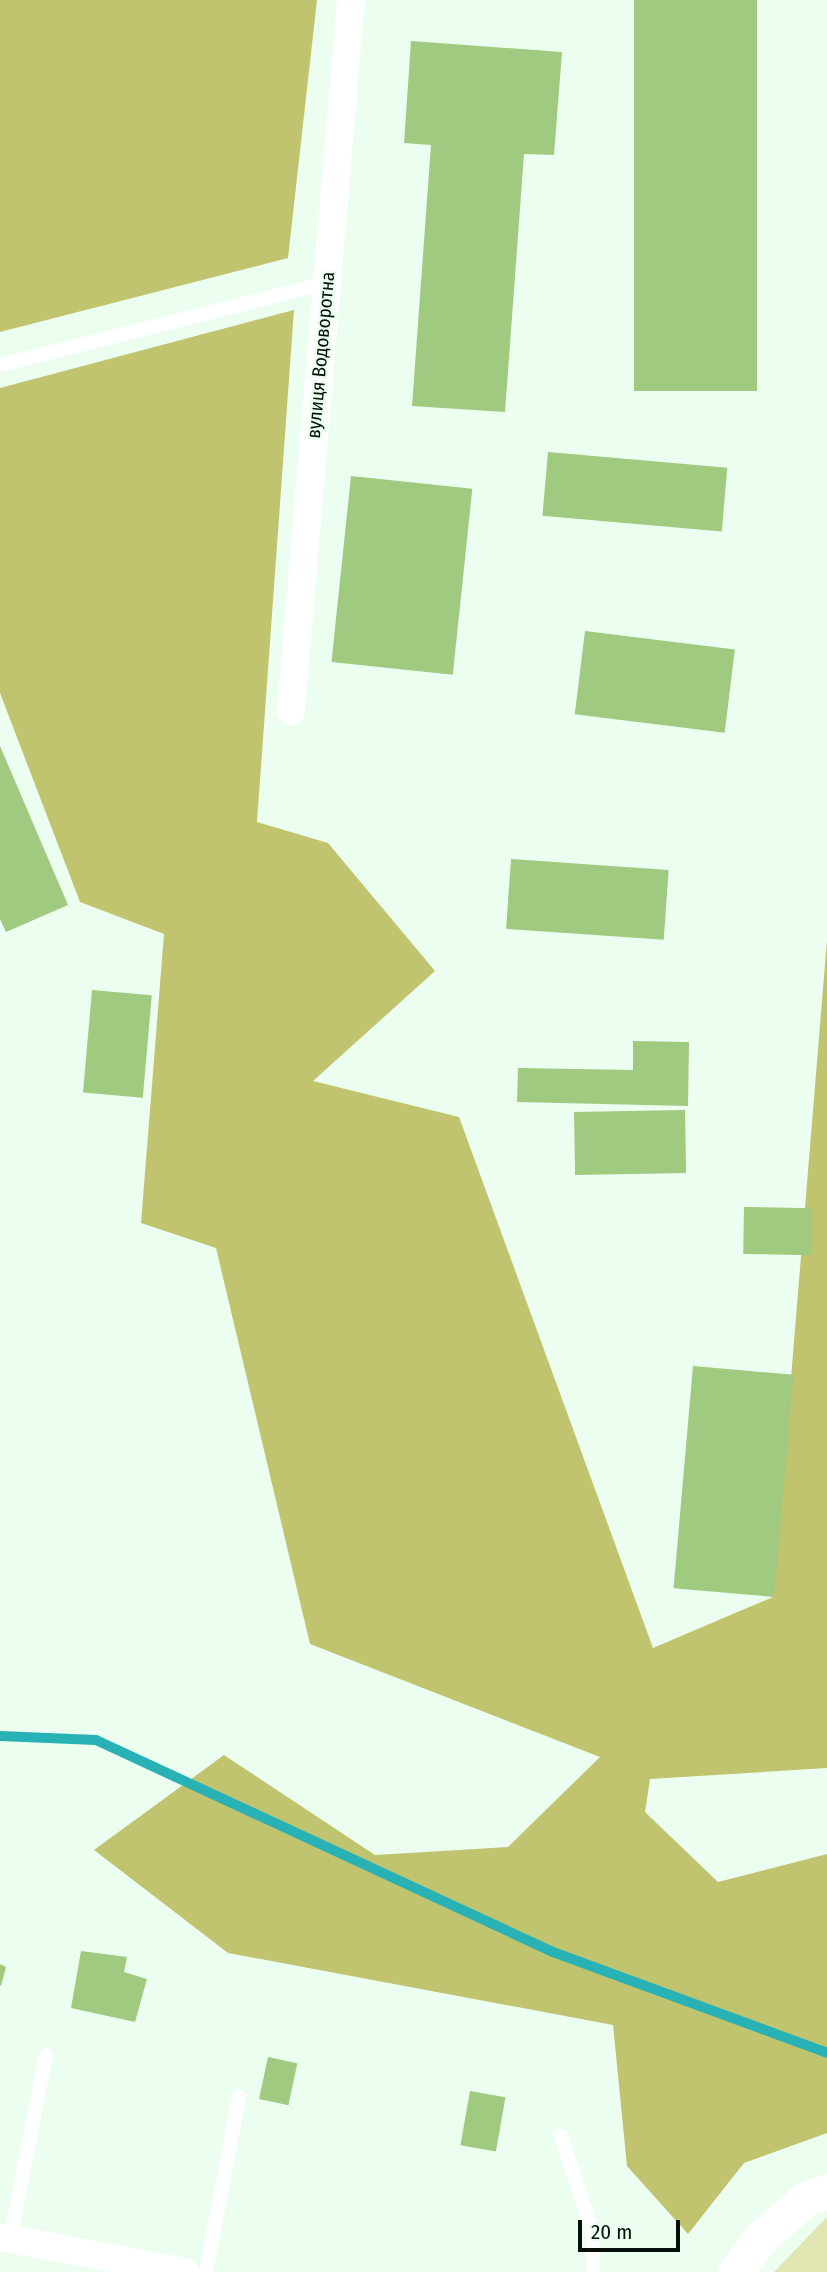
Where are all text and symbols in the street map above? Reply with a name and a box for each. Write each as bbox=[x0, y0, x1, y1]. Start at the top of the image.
street label: вулиця Водоворотна bbox=[302, 271, 340, 439]
scale bar bbox=[582, 2206, 684, 2250]
text: 20 m bbox=[591, 2219, 632, 2245]

